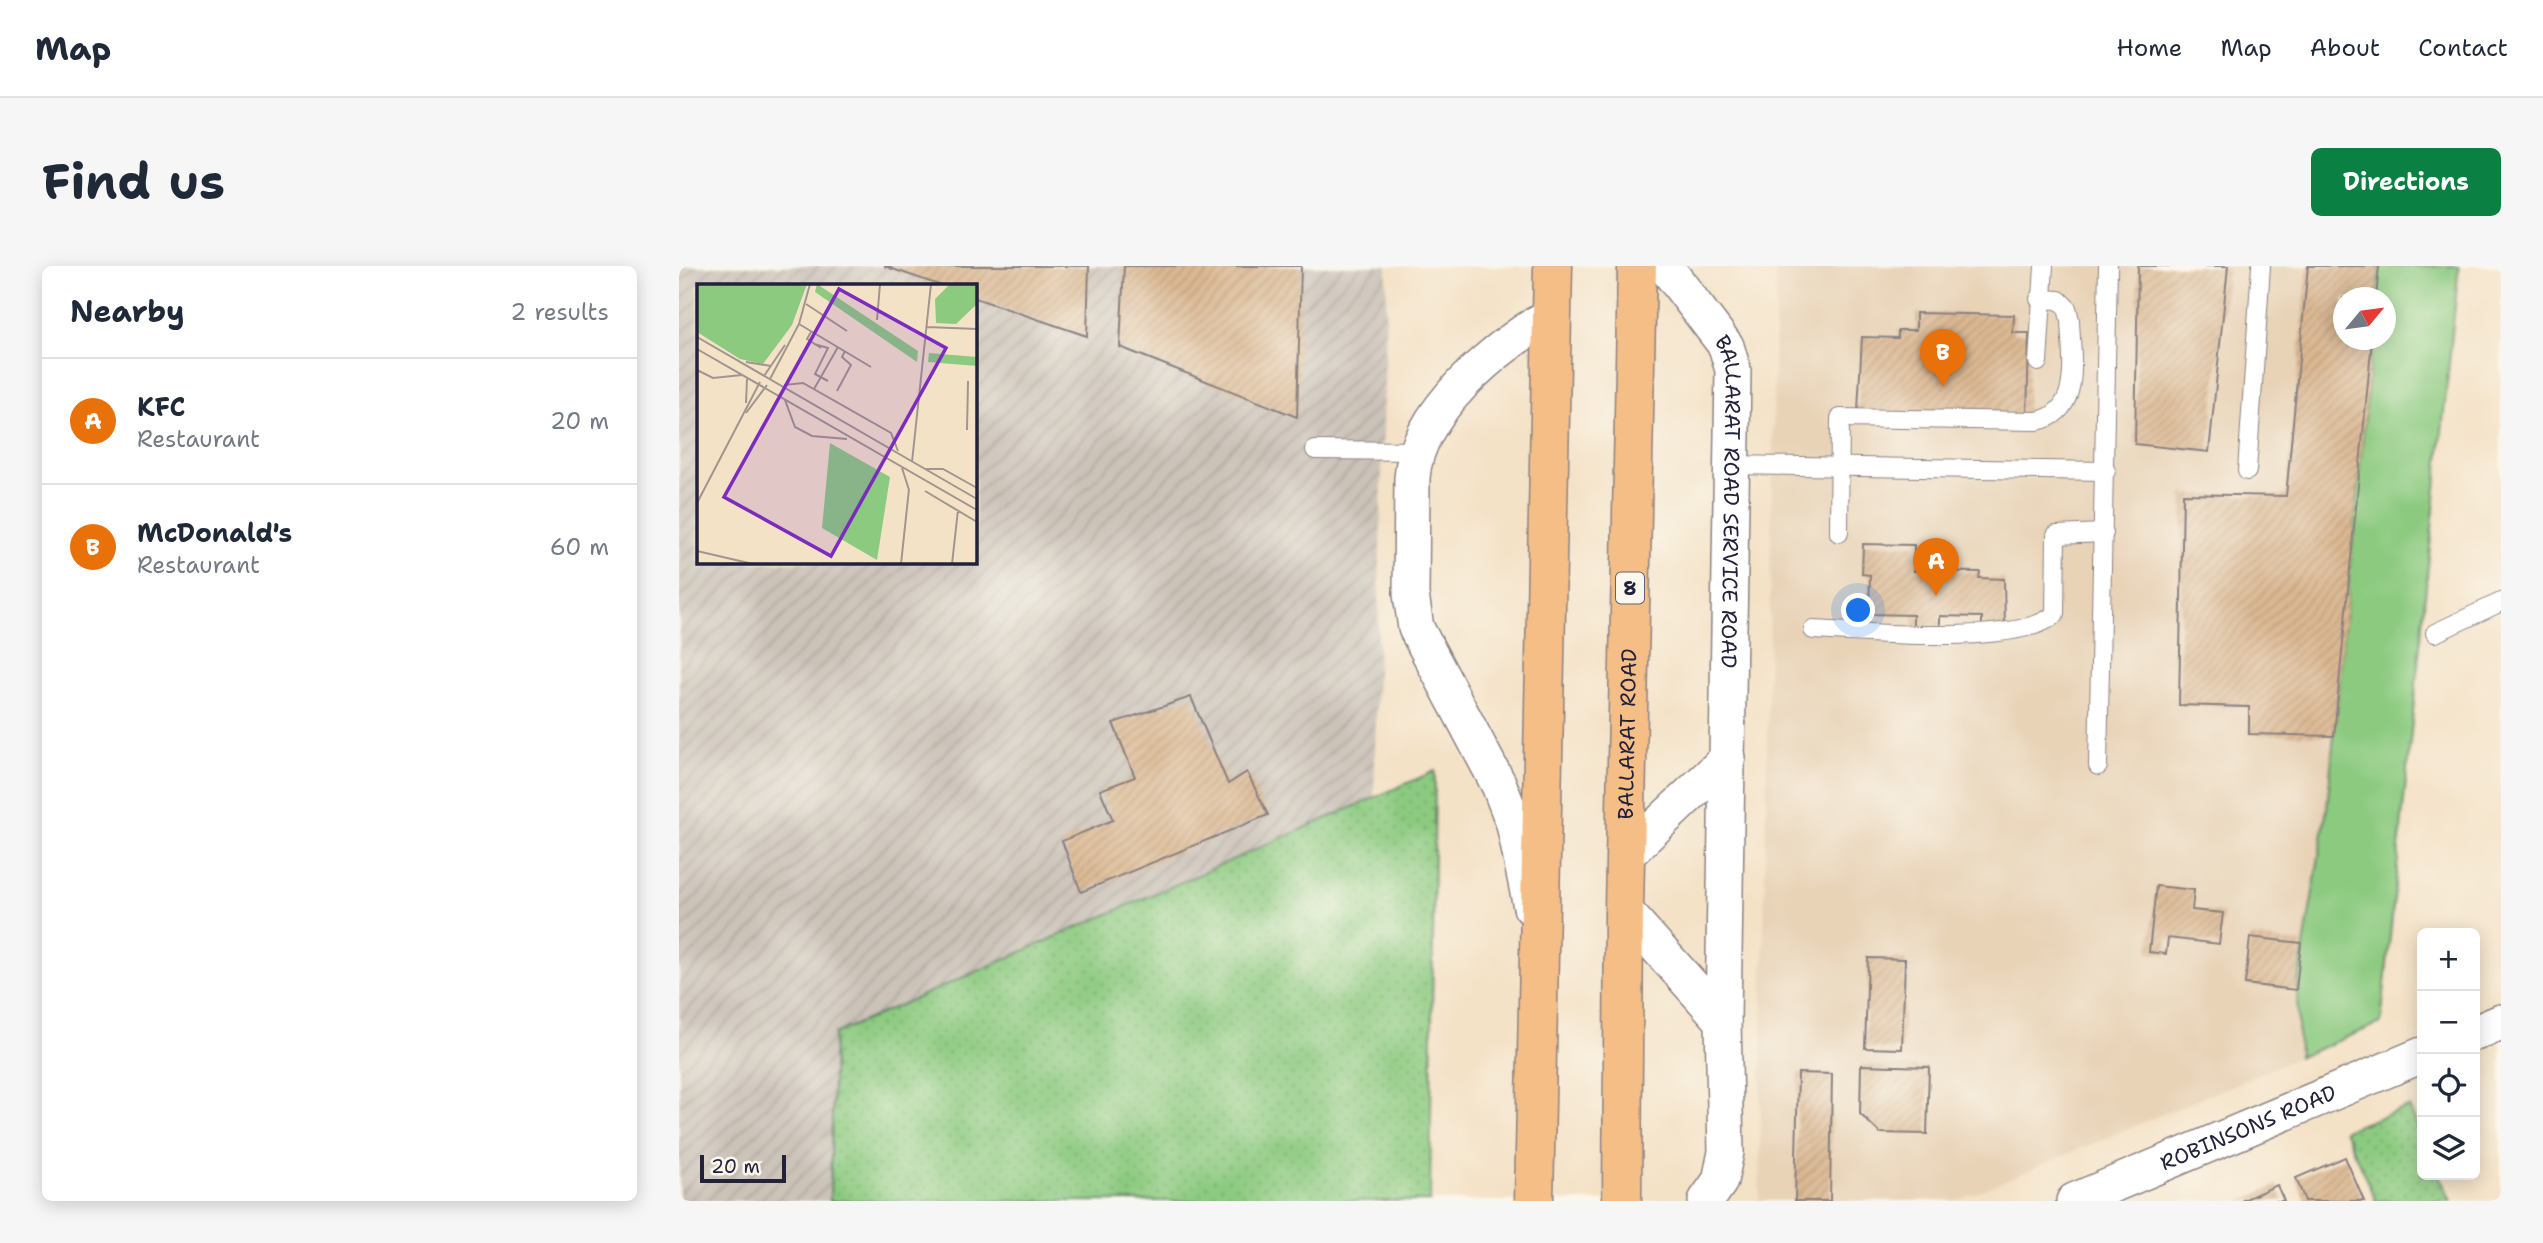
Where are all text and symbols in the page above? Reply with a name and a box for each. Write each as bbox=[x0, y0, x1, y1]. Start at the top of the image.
text: Map bbox=[35, 26, 111, 71]
text: Home bbox=[2116, 32, 2182, 64]
text: Map bbox=[2220, 32, 2272, 64]
text: About bbox=[2310, 32, 2380, 64]
text: Contact bbox=[2418, 32, 2508, 64]
button: Directions bbox=[2311, 148, 2501, 216]
text: Find us bbox=[42, 149, 225, 215]
inset map bbox=[697, 284, 977, 564]
north arrow bbox=[2333, 287, 2396, 350]
text: Nearby bbox=[70, 291, 185, 332]
text: 2 results bbox=[510, 297, 609, 327]
street label: BALLARAT ROAD SERVICE ROAD bbox=[1709, 329, 1748, 668]
pin: B bbox=[1920, 329, 1966, 387]
text: KFC bbox=[137, 389, 186, 424]
text: A bbox=[84, 406, 102, 436]
text: 20 m bbox=[550, 406, 609, 436]
text: Restaurant bbox=[137, 424, 260, 454]
text: McDonald's bbox=[137, 515, 292, 550]
text: B bbox=[86, 532, 100, 562]
text: 60 m bbox=[550, 532, 609, 562]
pin: A bbox=[1913, 538, 1959, 596]
text: Restaurant bbox=[137, 550, 260, 580]
road number: 8 bbox=[1616, 572, 1644, 604]
your location bbox=[1841, 593, 1875, 627]
street label: BALLARAT ROAD bbox=[1612, 648, 1643, 820]
map controls bbox=[2417, 928, 2480, 1180]
button: + bbox=[2417, 928, 2480, 991]
button: − bbox=[2417, 991, 2480, 1054]
button: locate bbox=[2417, 1054, 2480, 1117]
street label: ROBINSONS ROAD bbox=[2156, 1078, 2341, 1177]
button: layers bbox=[2417, 1117, 2480, 1180]
scale bar bbox=[700, 1152, 786, 1184]
text: 20 m bbox=[711, 1154, 760, 1179]

